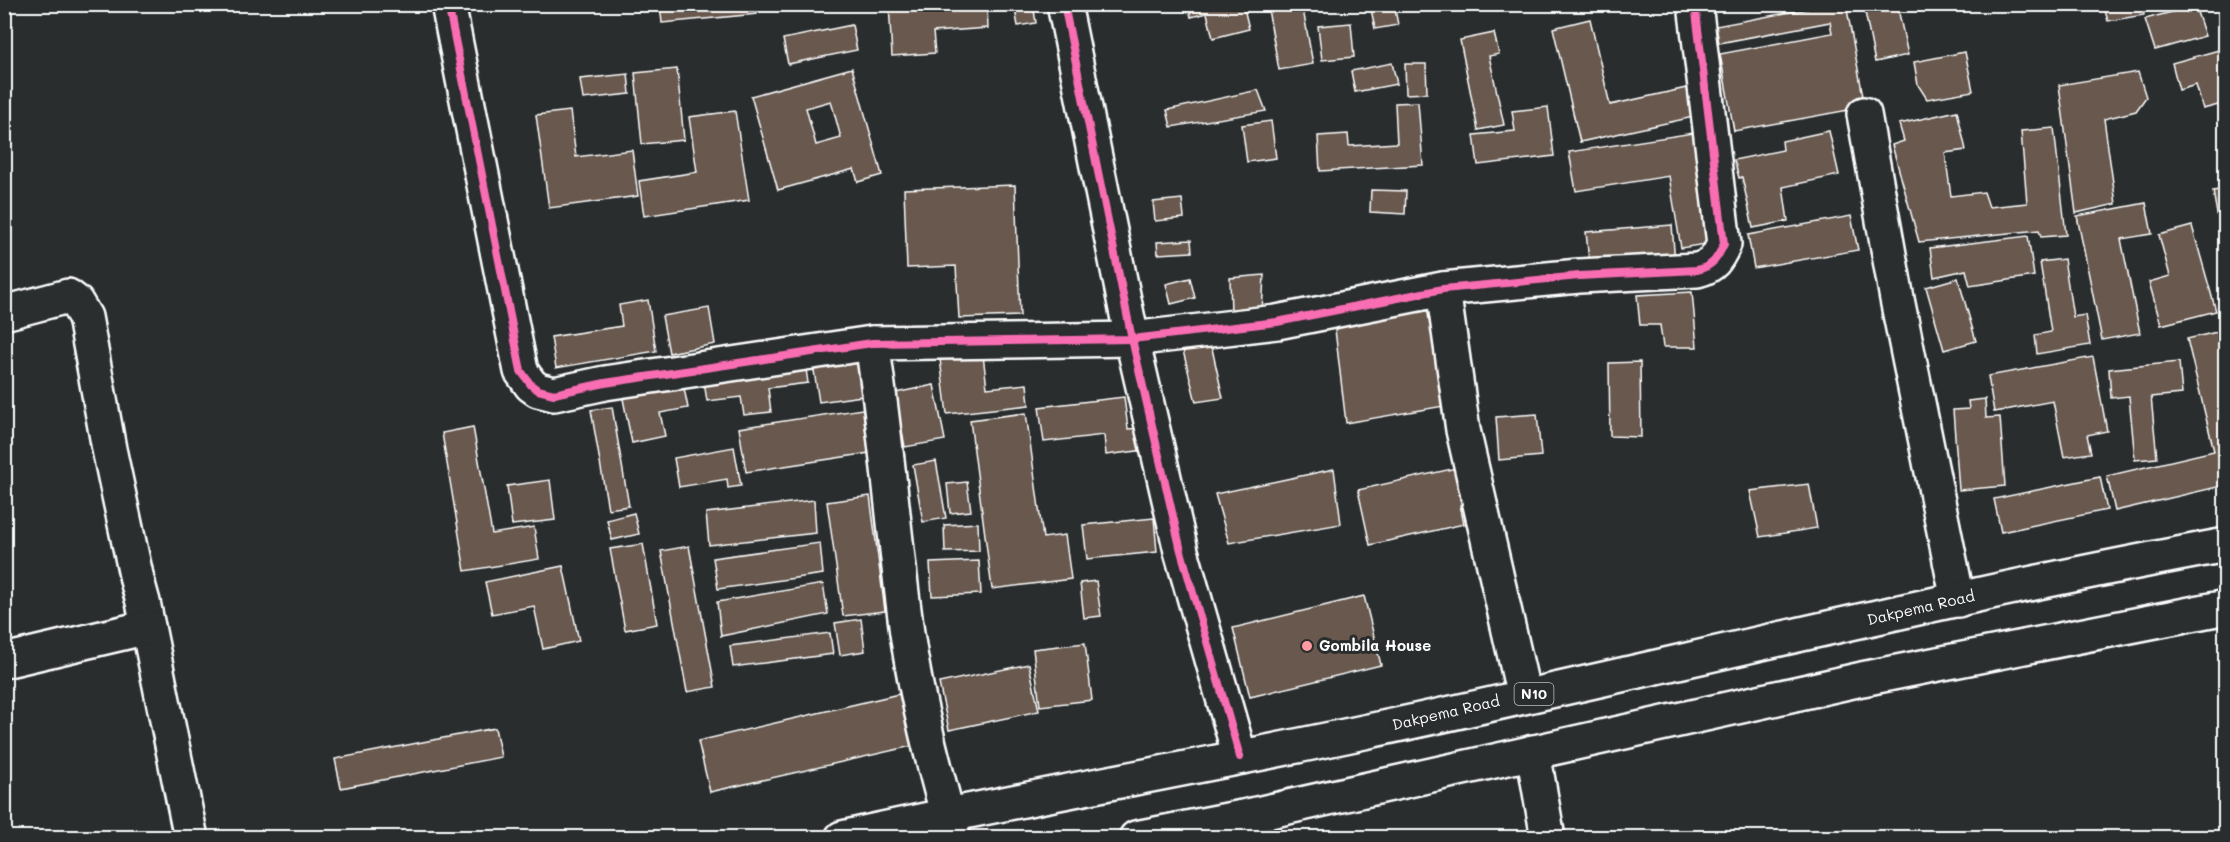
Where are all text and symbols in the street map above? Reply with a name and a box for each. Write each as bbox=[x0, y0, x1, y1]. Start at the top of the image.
street label: Dakpema Road bbox=[1865, 585, 1976, 629]
place label: Gombila House bbox=[1319, 635, 1431, 655]
marker: Gombila House bbox=[1300, 639, 1314, 653]
road number: N10 bbox=[1514, 683, 1553, 705]
street label: Dakpema Road bbox=[1390, 690, 1501, 734]

